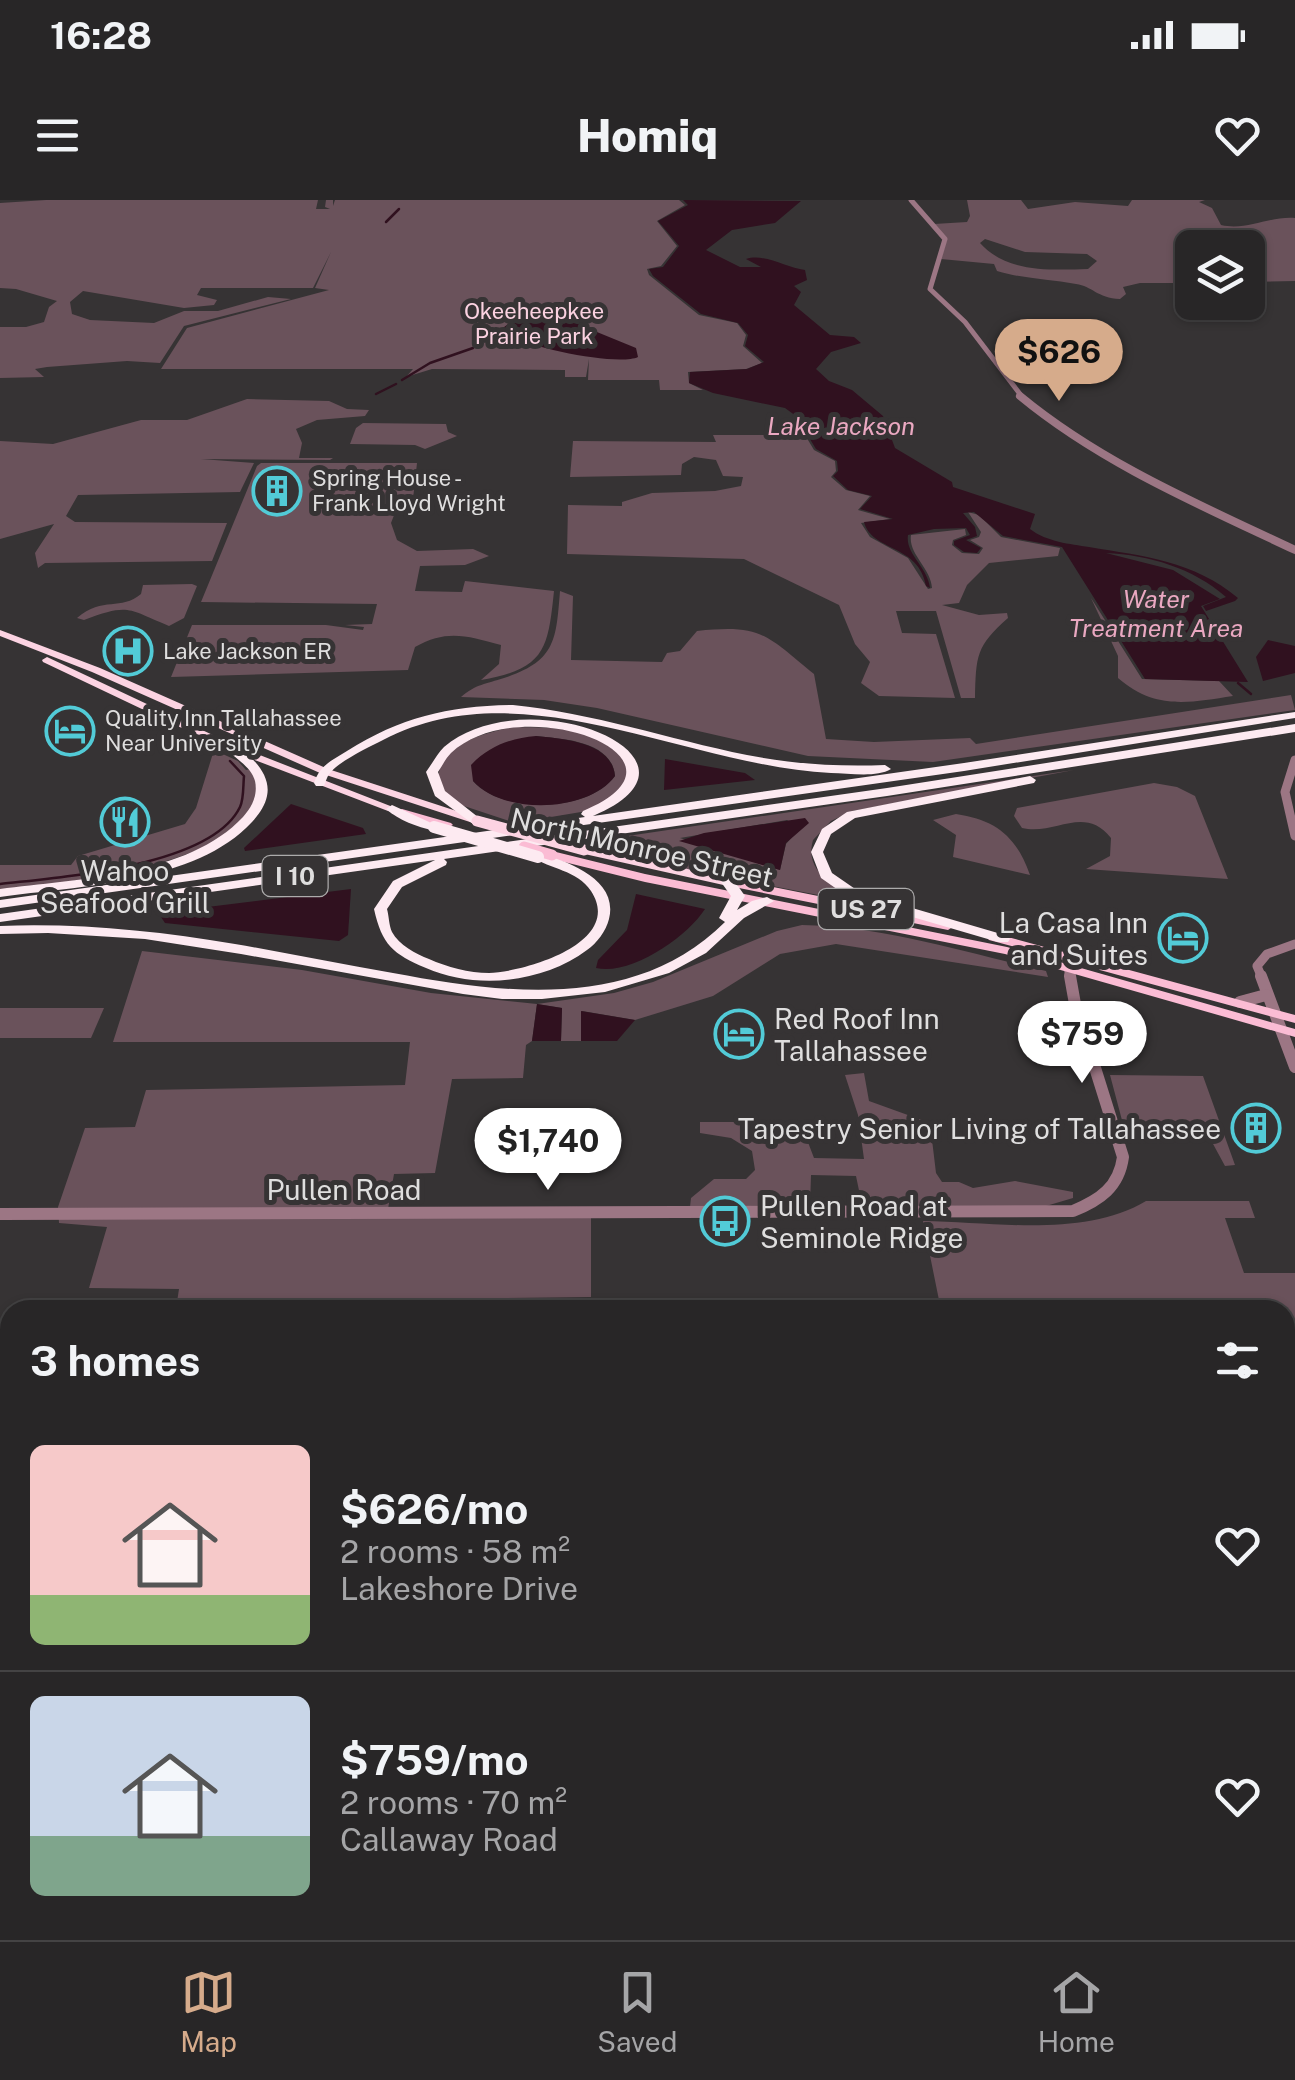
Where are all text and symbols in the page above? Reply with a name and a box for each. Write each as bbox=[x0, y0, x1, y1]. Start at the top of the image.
text: 16:28 bbox=[50, 13, 152, 58]
icon: menu bbox=[30, 108, 85, 163]
icon: heart bbox=[1210, 108, 1265, 163]
text: Homiq bbox=[577, 109, 718, 162]
map controls bbox=[1175, 230, 1265, 320]
button: layers bbox=[1175, 230, 1265, 320]
park label: Okeeheepkee Prairie Park bbox=[464, 298, 604, 349]
pin: $626 bbox=[1000, 319, 1118, 404]
text: $626 bbox=[1017, 333, 1101, 370]
water label: Lake Jackson bbox=[767, 411, 915, 441]
building icon: Spring House - Frank Lloyd Wright bbox=[251, 465, 303, 517]
place label: Spring House - Frank Lloyd Wright bbox=[312, 465, 506, 516]
water label: Water Treatment Area bbox=[1069, 584, 1243, 643]
hospital icon: Lake Jackson ER bbox=[102, 625, 154, 677]
place label: Lake Jackson ER bbox=[163, 638, 332, 664]
hotel icon: Quality Inn Tallahassee Near University bbox=[44, 705, 96, 757]
place label: Quality Inn Tallahassee Near University bbox=[105, 705, 342, 756]
restaurant icon: Wahoo Seafood Grill bbox=[99, 796, 151, 848]
street label: North Monroe Street bbox=[507, 801, 777, 893]
place label: Wahoo Seafood Grill bbox=[40, 854, 210, 919]
road number: I 10 bbox=[262, 856, 328, 896]
road number: US 27 bbox=[818, 889, 914, 929]
place label: La Casa Inn and Suites bbox=[999, 906, 1148, 971]
hotel icon: La Casa Inn and Suites bbox=[1157, 912, 1209, 964]
pin: $759 bbox=[1023, 1001, 1141, 1086]
place label: Red Roof Inn Tallahassee bbox=[774, 1002, 940, 1067]
hotel icon: Red Roof Inn Tallahassee bbox=[713, 1008, 765, 1060]
text: $759 bbox=[1040, 1015, 1124, 1052]
building icon: Tapestry Senior Living of Tallahassee bbox=[1230, 1102, 1282, 1154]
pin: $1,740 bbox=[467, 1108, 629, 1193]
place label: Tapestry Senior Living of Tallahassee bbox=[738, 1112, 1221, 1145]
text: $1,740 bbox=[497, 1122, 599, 1159]
street label: Pullen Road bbox=[266, 1173, 422, 1206]
place label: Pullen Road at Seminole Ridge bbox=[760, 1189, 963, 1254]
bus stop icon: Pullen Road at Seminole Ridge bbox=[699, 1195, 751, 1247]
icon: filters bbox=[1210, 1333, 1265, 1388]
text: 3 homes bbox=[30, 1336, 200, 1385]
text: $626/mo bbox=[340, 1484, 529, 1533]
icon: home bbox=[110, 1485, 230, 1605]
icon: heart bbox=[1210, 1518, 1265, 1573]
text: 2 rooms · 58 m² bbox=[340, 1533, 570, 1570]
text: Lakeshore Drive bbox=[340, 1570, 578, 1607]
text: $759/mo bbox=[340, 1735, 529, 1784]
icon: home bbox=[110, 1736, 230, 1856]
icon: heart bbox=[1210, 1769, 1265, 1824]
text: 2 rooms · 70 m² bbox=[340, 1784, 567, 1821]
text: Callaway Road bbox=[340, 1821, 558, 1858]
tab: Map bbox=[180, 1965, 237, 2058]
tab: Saved bbox=[597, 1965, 677, 2058]
tab: Home bbox=[1038, 1965, 1115, 2058]

